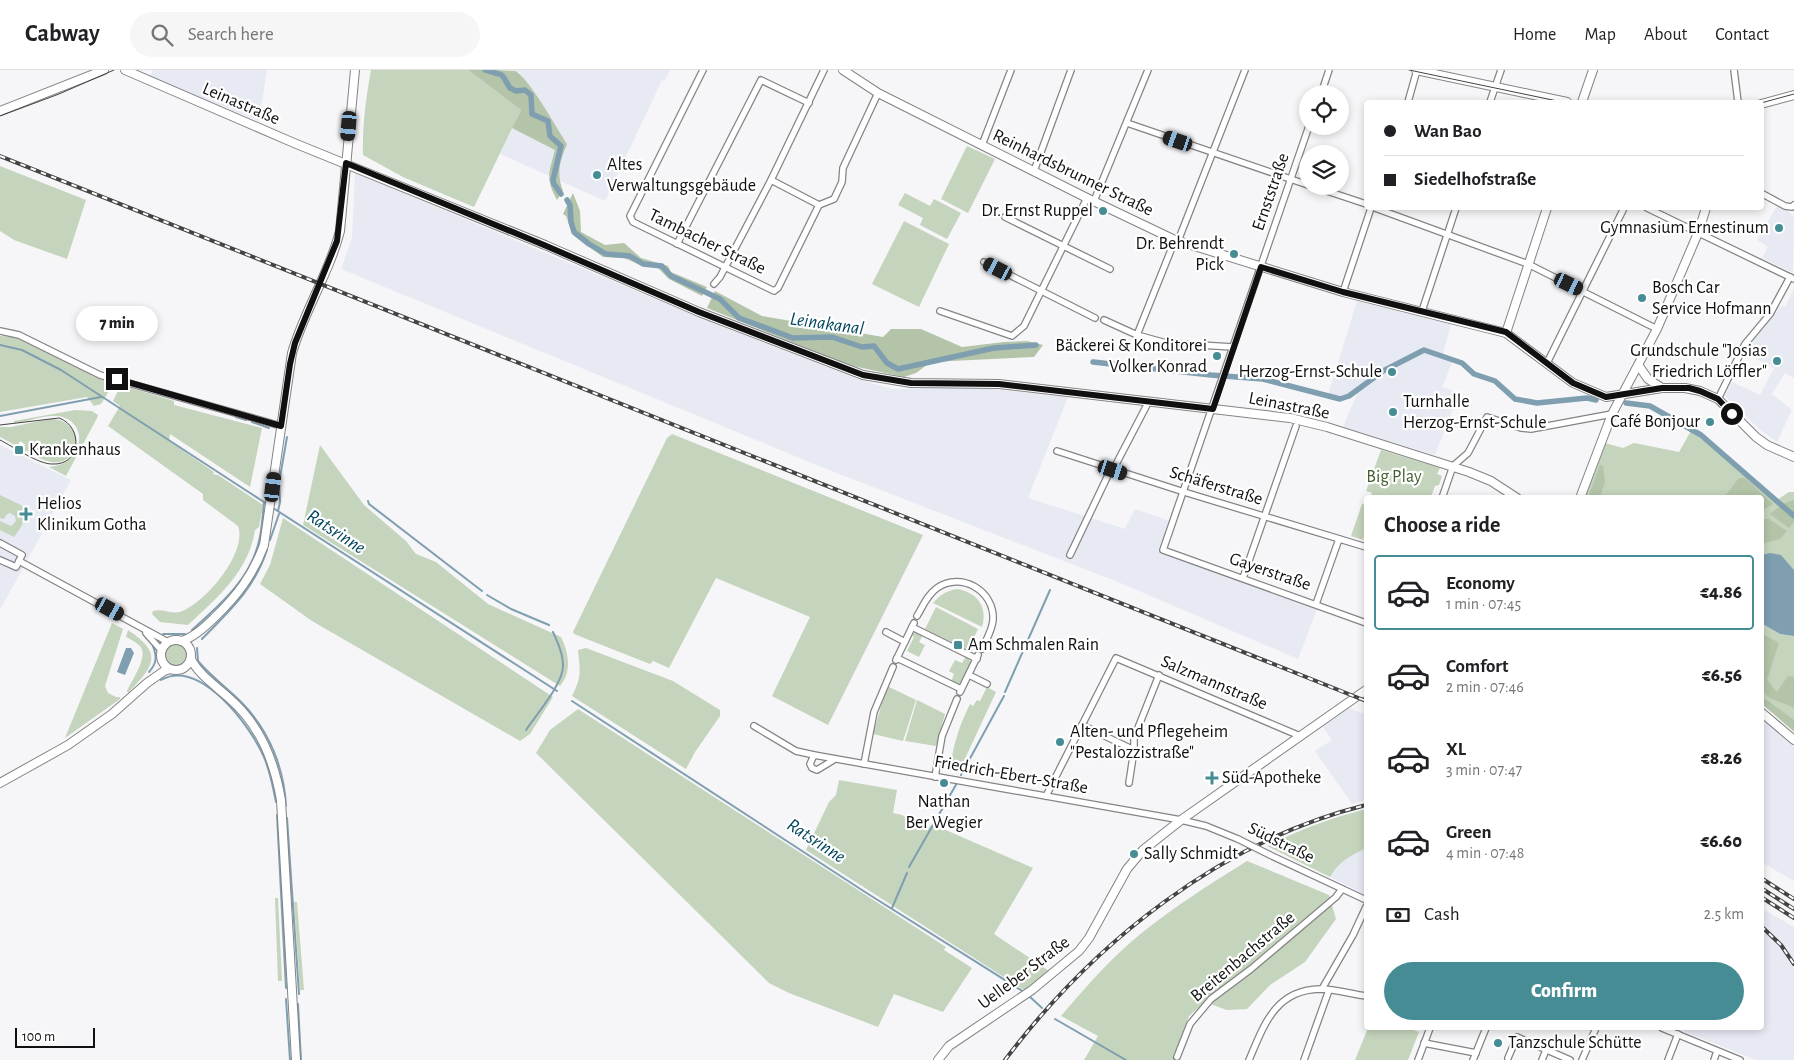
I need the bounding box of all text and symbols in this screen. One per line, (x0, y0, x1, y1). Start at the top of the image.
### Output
search box (130, 12, 480, 57)
icon: search (148, 21, 176, 49)
text: Cabway (25, 22, 100, 46)
text: Search here (188, 25, 274, 44)
text: Home (1513, 26, 1556, 44)
text: Map (1584, 26, 1616, 44)
text: About (1644, 26, 1687, 44)
text: Contact (1715, 26, 1769, 44)
street label: Leinastraße (200, 80, 282, 128)
map controls (1299, 85, 1349, 195)
button: locate (1299, 85, 1349, 135)
car (340, 110, 357, 142)
text: Wan Bao (1414, 122, 1482, 141)
street label: Reinhardsbrunner Straße (990, 126, 1156, 220)
car (1161, 129, 1194, 153)
button: layers (1299, 145, 1349, 195)
street label: Ernststraße (1249, 151, 1293, 233)
place label: Altes Verwaltungsgebäude (607, 156, 756, 195)
marker: Altes Verwaltungsgebäude (591, 169, 603, 181)
text: Siedelhofstraße (1414, 170, 1536, 189)
place label: Dr. Ernst Ruppel (981, 202, 1093, 220)
marker: Dr. Ernst Ruppel (1097, 205, 1109, 217)
street label: Tambacher Straße (646, 206, 768, 278)
place label: Gymnasium Ernestinum (1600, 219, 1769, 237)
marker: Gymnasium Ernestinum (1773, 222, 1785, 234)
place label: Dr. Behrendt Pick (1136, 235, 1225, 274)
marker: Dr. Behrendt Pick (1228, 248, 1240, 260)
car (981, 256, 1014, 282)
car (1552, 271, 1585, 297)
place label: Bosch Car Service Hofmann (1652, 279, 1771, 318)
marker: Bosch Car Service Hofmann (1636, 292, 1648, 304)
callout: 7 min (76, 306, 158, 342)
water label: Leinakanal (789, 309, 866, 339)
text: 7 min (99, 315, 135, 331)
place label: Bäckerei & Konditorei Volker Konrad (1055, 337, 1207, 376)
place label: Grundschule "Josias Friedrich Löffler" (1630, 342, 1767, 381)
marker: Bäckerei & Konditorei Volker Konrad (1211, 350, 1223, 362)
marker: Grundschule "Josias Friedrich Löffler" (1771, 355, 1783, 367)
place label: Herzog-Ernst-Schule (1239, 363, 1382, 381)
marker: Herzog-Ernst-Schule (1386, 366, 1398, 378)
route end (106, 368, 128, 390)
street label: Leinastraße (1247, 389, 1331, 423)
place label: Turnhalle Herzog-Ernst-Schule (1403, 393, 1546, 432)
route start (1721, 403, 1743, 425)
marker: Turnhalle Herzog-Ernst-Schule (1387, 406, 1399, 418)
place label: Café Bonjour (1610, 413, 1700, 431)
marker: Café Bonjour (1704, 416, 1716, 428)
place label: Krankenhaus (29, 441, 121, 459)
marker: Krankenhaus (13, 444, 25, 456)
car (1096, 458, 1129, 482)
street label: Schäferstraße (1167, 463, 1265, 509)
park label: Big Play (1366, 468, 1422, 486)
car (263, 471, 282, 503)
place label: Helios Klinikum Gotha (37, 495, 147, 534)
water label: Ratsrinne (303, 506, 369, 558)
marker: Helios Klinikum Gotha (19, 507, 33, 521)
text: Choose a ride (1384, 514, 1500, 536)
street label: Gayerstraße (1227, 550, 1313, 594)
icon: car (1386, 570, 1431, 615)
text: Economy (1446, 574, 1515, 593)
text: €4.86 (1700, 583, 1742, 602)
car (93, 595, 126, 623)
text: 1 min · 07:45 (1446, 596, 1521, 612)
place label: Am Schmalen Rain (968, 636, 1099, 654)
marker: Am Schmalen Rain (952, 639, 964, 651)
street label: Salzmannstraße (1158, 652, 1270, 714)
icon: car (1386, 653, 1431, 698)
text: Comfort (1446, 657, 1508, 676)
text: €6.56 (1702, 666, 1742, 685)
text: 2 min · 07:46 (1446, 679, 1524, 695)
place label: Alten- und Pflegeheim "Pestalozzistraße" (1070, 723, 1228, 762)
marker: Alten- und Pflegeheim "Pestalozzistraße" (1054, 736, 1066, 748)
icon: car (1386, 736, 1431, 781)
text: XL (1446, 740, 1466, 759)
text: €8.26 (1701, 749, 1742, 768)
street label: Friedrich-Ebert-Straße (933, 753, 1089, 797)
text: 3 min · 07:47 (1446, 762, 1522, 778)
place label: Süd-Apotheke (1222, 769, 1321, 787)
marker: Süd-Apotheke (1206, 772, 1218, 784)
marker: Nathan Ber Wegier (938, 777, 950, 789)
place label: Nathan Ber Wegier (905, 793, 983, 832)
water label: Ratsrinne (783, 815, 849, 867)
street label: Südstraße (1245, 819, 1317, 867)
icon: car (1386, 819, 1431, 864)
text: Green (1446, 823, 1492, 842)
text: €6.60 (1701, 832, 1742, 851)
place label: Sally Schmidt (1144, 845, 1238, 863)
text: 4 min · 07:48 (1446, 845, 1524, 861)
marker: Sally Schmidt (1128, 848, 1140, 860)
icon: cash (1384, 901, 1412, 929)
text: Cash (1424, 905, 1460, 924)
text: 2.5 km (1704, 906, 1744, 922)
street label: Breitenbachstraße (1188, 908, 1298, 1006)
street label: Uelleber Straße (975, 933, 1073, 1013)
button: Confirm (1384, 962, 1744, 1020)
scale bar (15, 1025, 95, 1048)
text: 100 m (22, 1030, 55, 1044)
place label: Tanzschule Schütte (1508, 1034, 1641, 1052)
marker: Tanzschule Schütte (1492, 1037, 1504, 1049)

